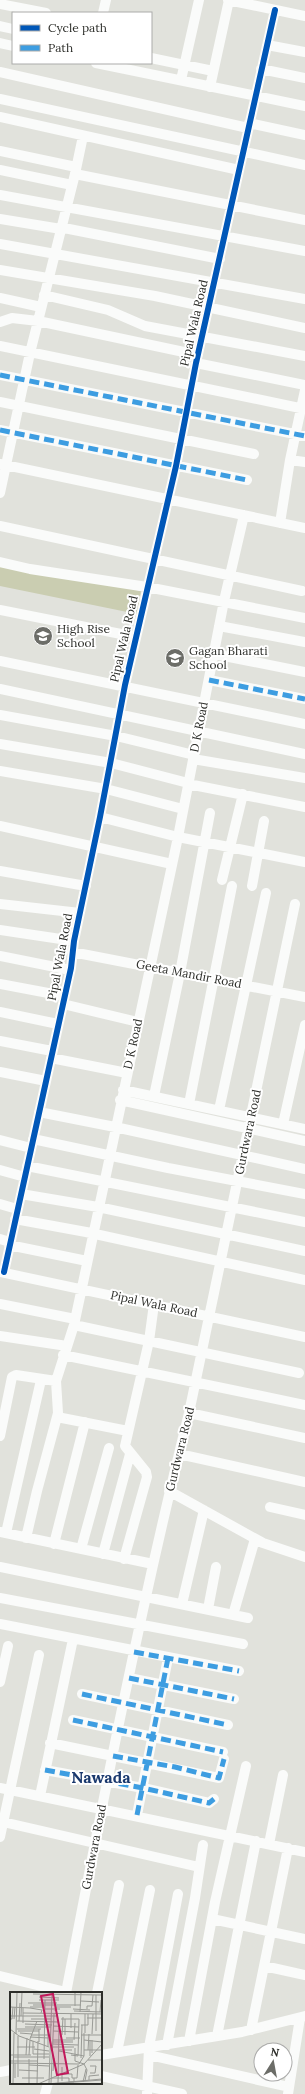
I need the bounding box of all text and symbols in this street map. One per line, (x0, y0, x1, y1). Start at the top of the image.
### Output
legend (12, 12, 152, 64)
text: Cycle path (48, 20, 107, 35)
text: Path (48, 40, 73, 55)
street label: Pipal Wala Road (176, 278, 211, 368)
street label: Pipal Wala Road (106, 594, 141, 684)
place label: High Rise School (57, 621, 110, 650)
school or university icon: High Rise School (32, 625, 54, 647)
place label: Gagan Bharati School (189, 643, 268, 672)
school or university icon: Gagan Bharati School (164, 647, 186, 669)
street label: D K Road (186, 700, 211, 754)
street label: Pipal Wala Road (44, 912, 75, 1002)
street label: Geeta Mandir Road (135, 956, 243, 991)
street label: D K Road (120, 1017, 145, 1071)
street label: Gurdwara Road (231, 1088, 264, 1176)
street label: Pipal Wala Road (109, 1287, 199, 1320)
street label: Gurdwara Road (162, 1405, 197, 1493)
district label: Nawada (71, 1767, 131, 1787)
street label: Gurdwara Road (78, 1803, 109, 1891)
inset map (10, 1992, 102, 2084)
north arrow (253, 2042, 293, 2082)
text: N (269, 2044, 281, 2060)

